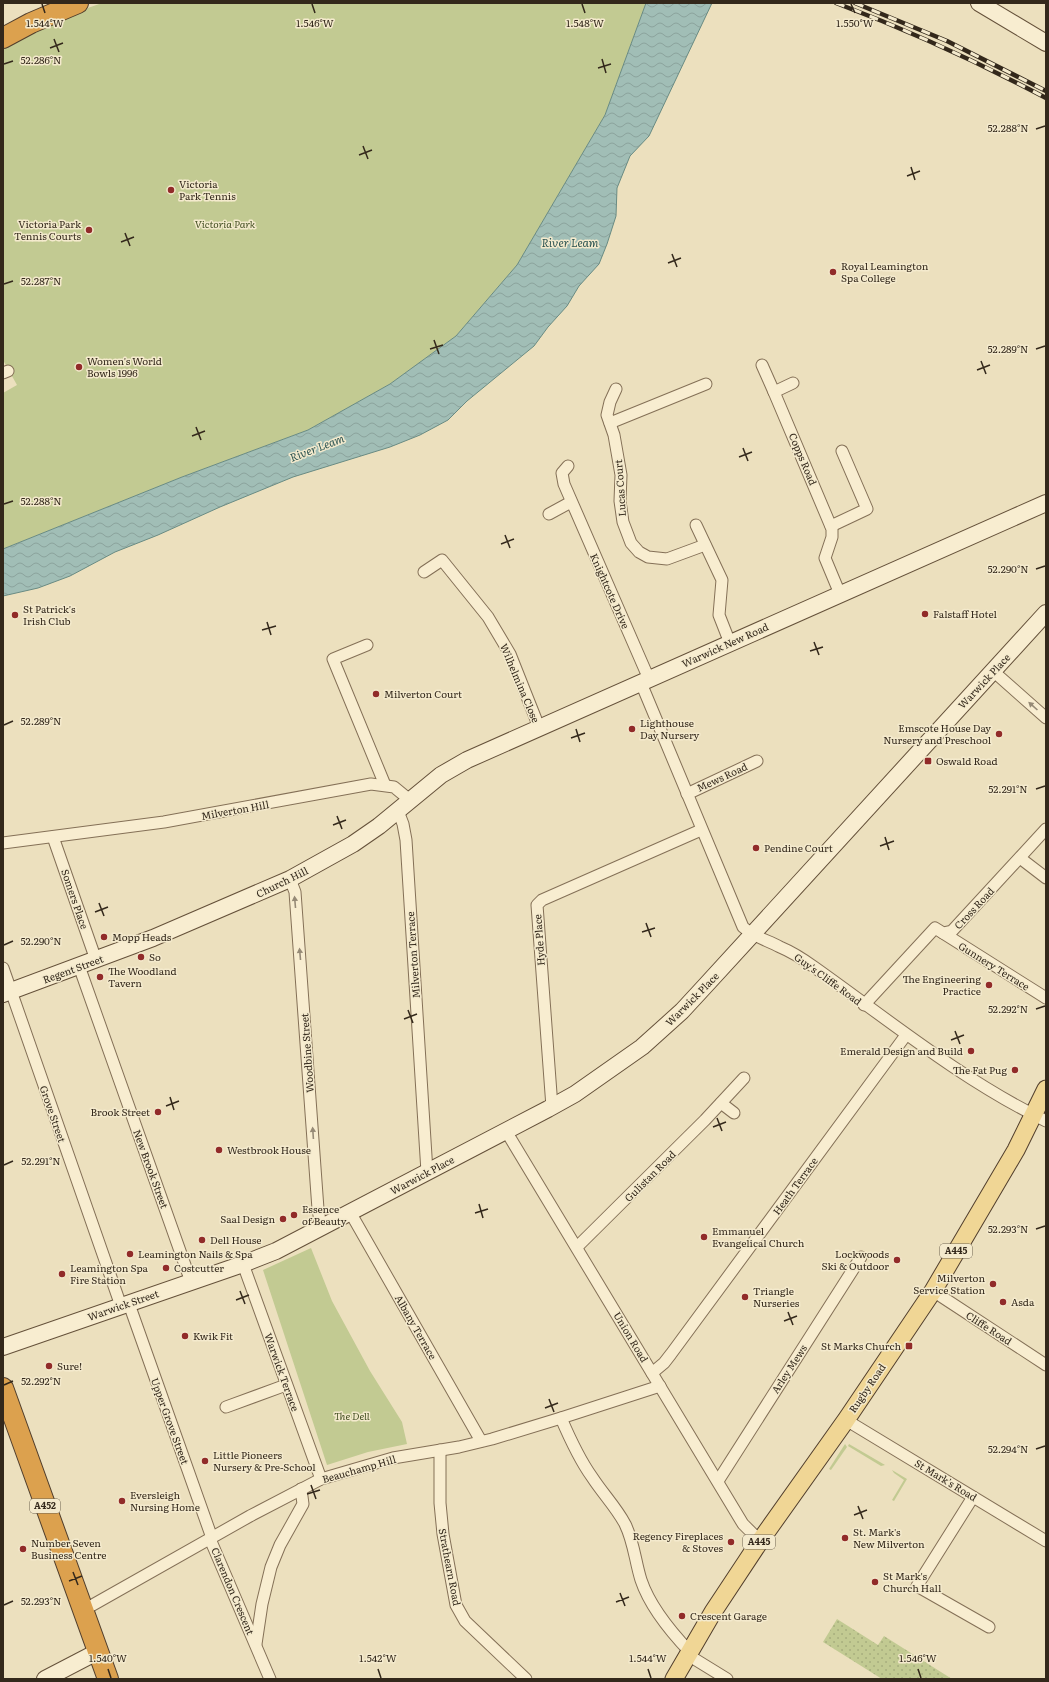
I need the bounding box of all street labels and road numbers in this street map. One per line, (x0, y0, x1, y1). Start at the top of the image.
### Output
street label: Copps Road (786, 430, 821, 487)
street label: Lucas Court (610, 459, 629, 517)
street label: Knightcote Drive (587, 551, 634, 631)
street label: Warwick New Road (679, 619, 771, 670)
street label: Wilhelmina Close (497, 641, 544, 725)
street label: Warwick Place (954, 650, 1013, 712)
street label: Mews Road (694, 758, 750, 795)
street label: Milverton Hill (200, 796, 271, 823)
street label: Church Hill (253, 862, 311, 901)
street label: Somers Place (58, 867, 93, 931)
street label: Cross Road (950, 883, 997, 932)
street label: Milverton Terrace (402, 911, 423, 999)
street label: Hyde Place (529, 914, 548, 966)
street label: Gunnery Terrace (956, 938, 1033, 993)
street label: Guy's Cliffe Road (792, 949, 865, 1008)
street label: Regent Street (40, 951, 105, 986)
street label: Warwick Place (661, 968, 722, 1029)
street label: Woodbine Street (296, 1013, 317, 1093)
street label: Grove Street (37, 1083, 70, 1144)
street label: New Brook Street (130, 1127, 173, 1210)
street label: Gulistan Road (621, 1147, 679, 1205)
street label: Warwick Place (387, 1151, 456, 1198)
street label: Heath Terrace (769, 1154, 821, 1218)
road number: A445 (940, 1244, 972, 1258)
street label: Warwick Street (85, 1285, 160, 1324)
street label: Albany Terrace (392, 1292, 441, 1362)
street label: Cliffe Road (963, 1307, 1015, 1348)
street label: Union Road (610, 1309, 652, 1365)
street label: Warwick Terrace (261, 1331, 304, 1413)
street label: Arley Mews (767, 1341, 810, 1396)
street label: Rugby Road (845, 1360, 889, 1415)
street label: Upper Grove Street (148, 1375, 193, 1466)
street label: Beauchamp Hill (320, 1451, 398, 1486)
street label: St Mark's Road (912, 1455, 980, 1504)
road number: A452 (30, 1499, 60, 1513)
street label: Strathearn Road (436, 1527, 465, 1607)
road number: A445 (743, 1535, 775, 1549)
street label: Clarendon Crescent (208, 1545, 259, 1637)

